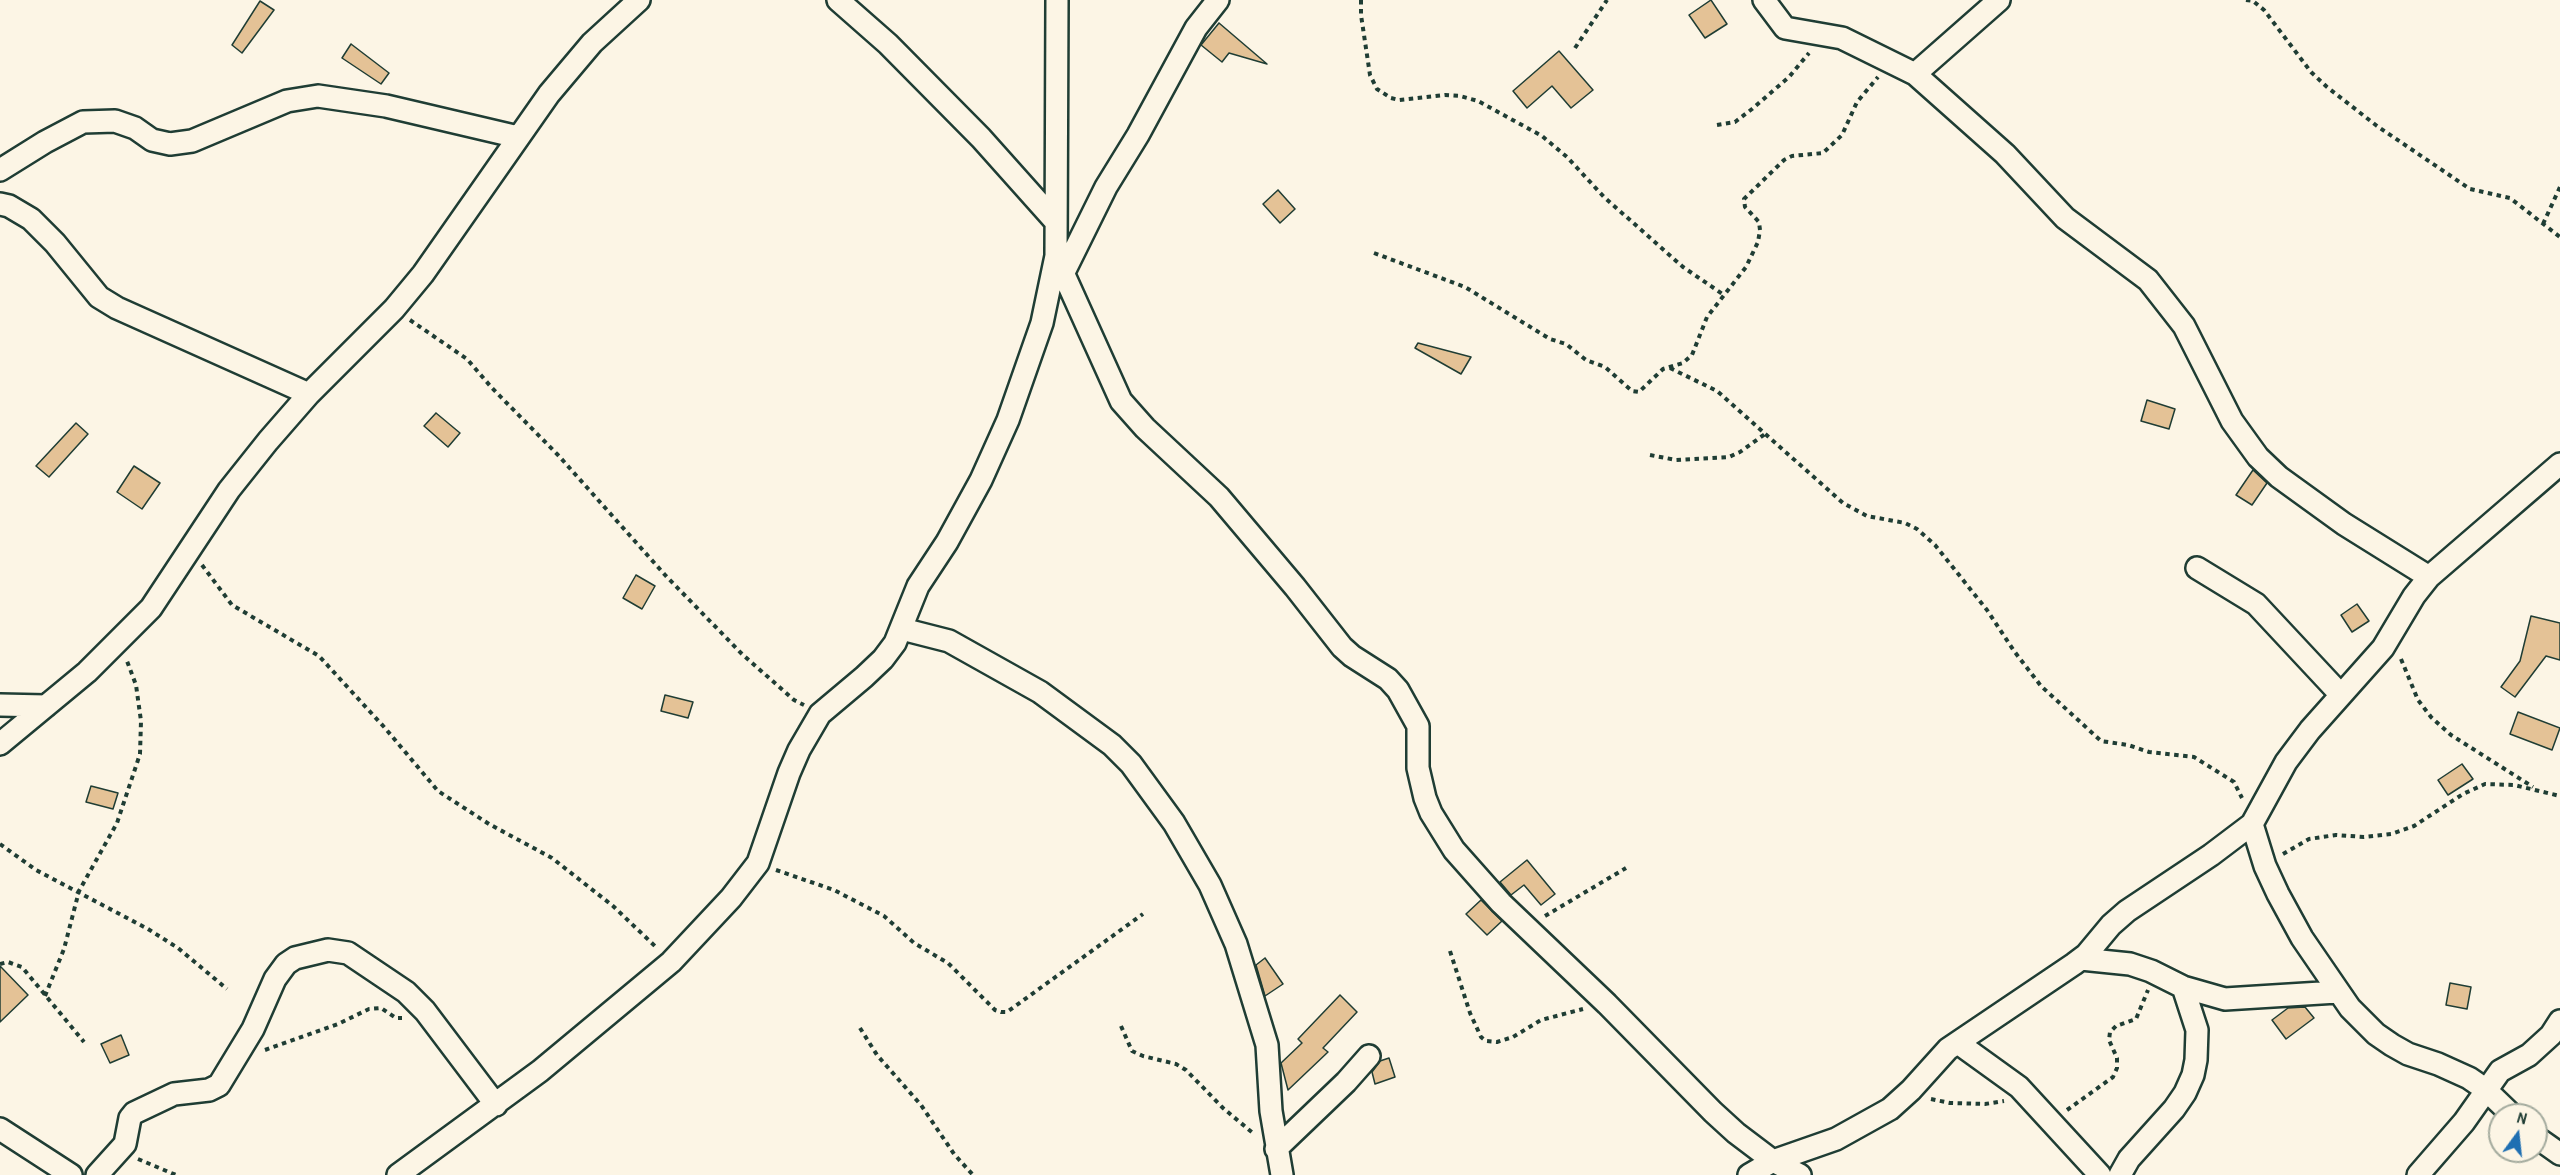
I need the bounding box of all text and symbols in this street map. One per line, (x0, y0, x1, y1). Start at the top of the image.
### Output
north arrow (2488, 1103, 2548, 1163)
text: N (2515, 1106, 2529, 1129)

